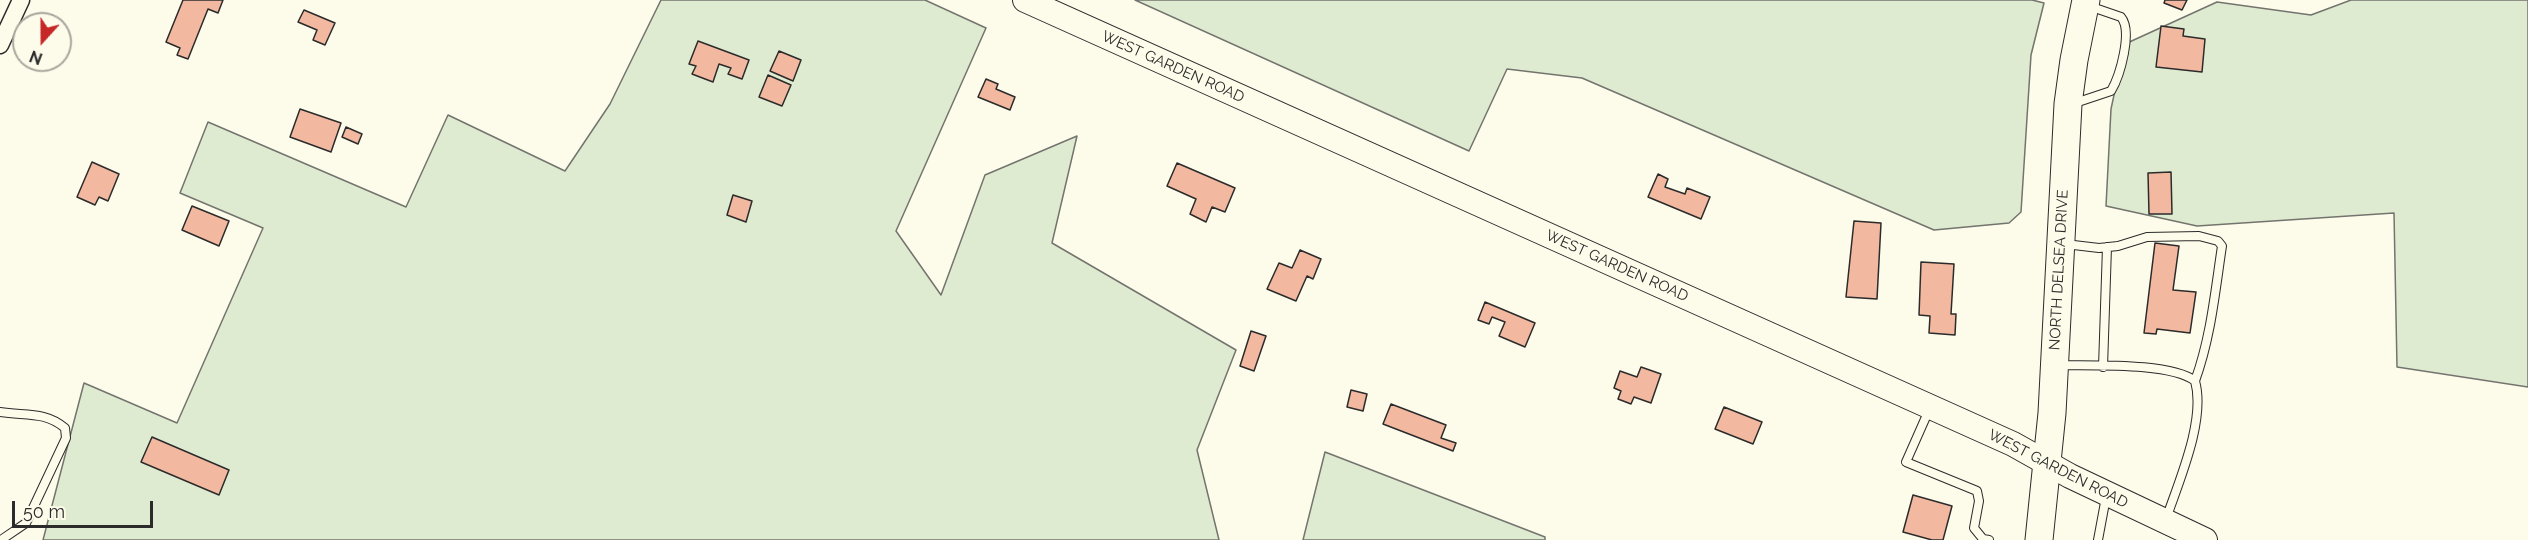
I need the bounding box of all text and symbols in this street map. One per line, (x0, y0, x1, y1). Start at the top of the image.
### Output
north arrow (12, 12, 72, 72)
street label: WEST GARDEN ROAD (1099, 27, 1247, 107)
text: N (27, 46, 45, 68)
street label: NORTH DELSEA DRIVE (2046, 189, 2072, 351)
street label: WEST GARDEN ROAD (1543, 226, 1691, 306)
street label: WEST GARDEN ROAD (1985, 426, 2131, 512)
scale bar (15, 489, 156, 527)
text: 50 m (23, 501, 65, 522)

